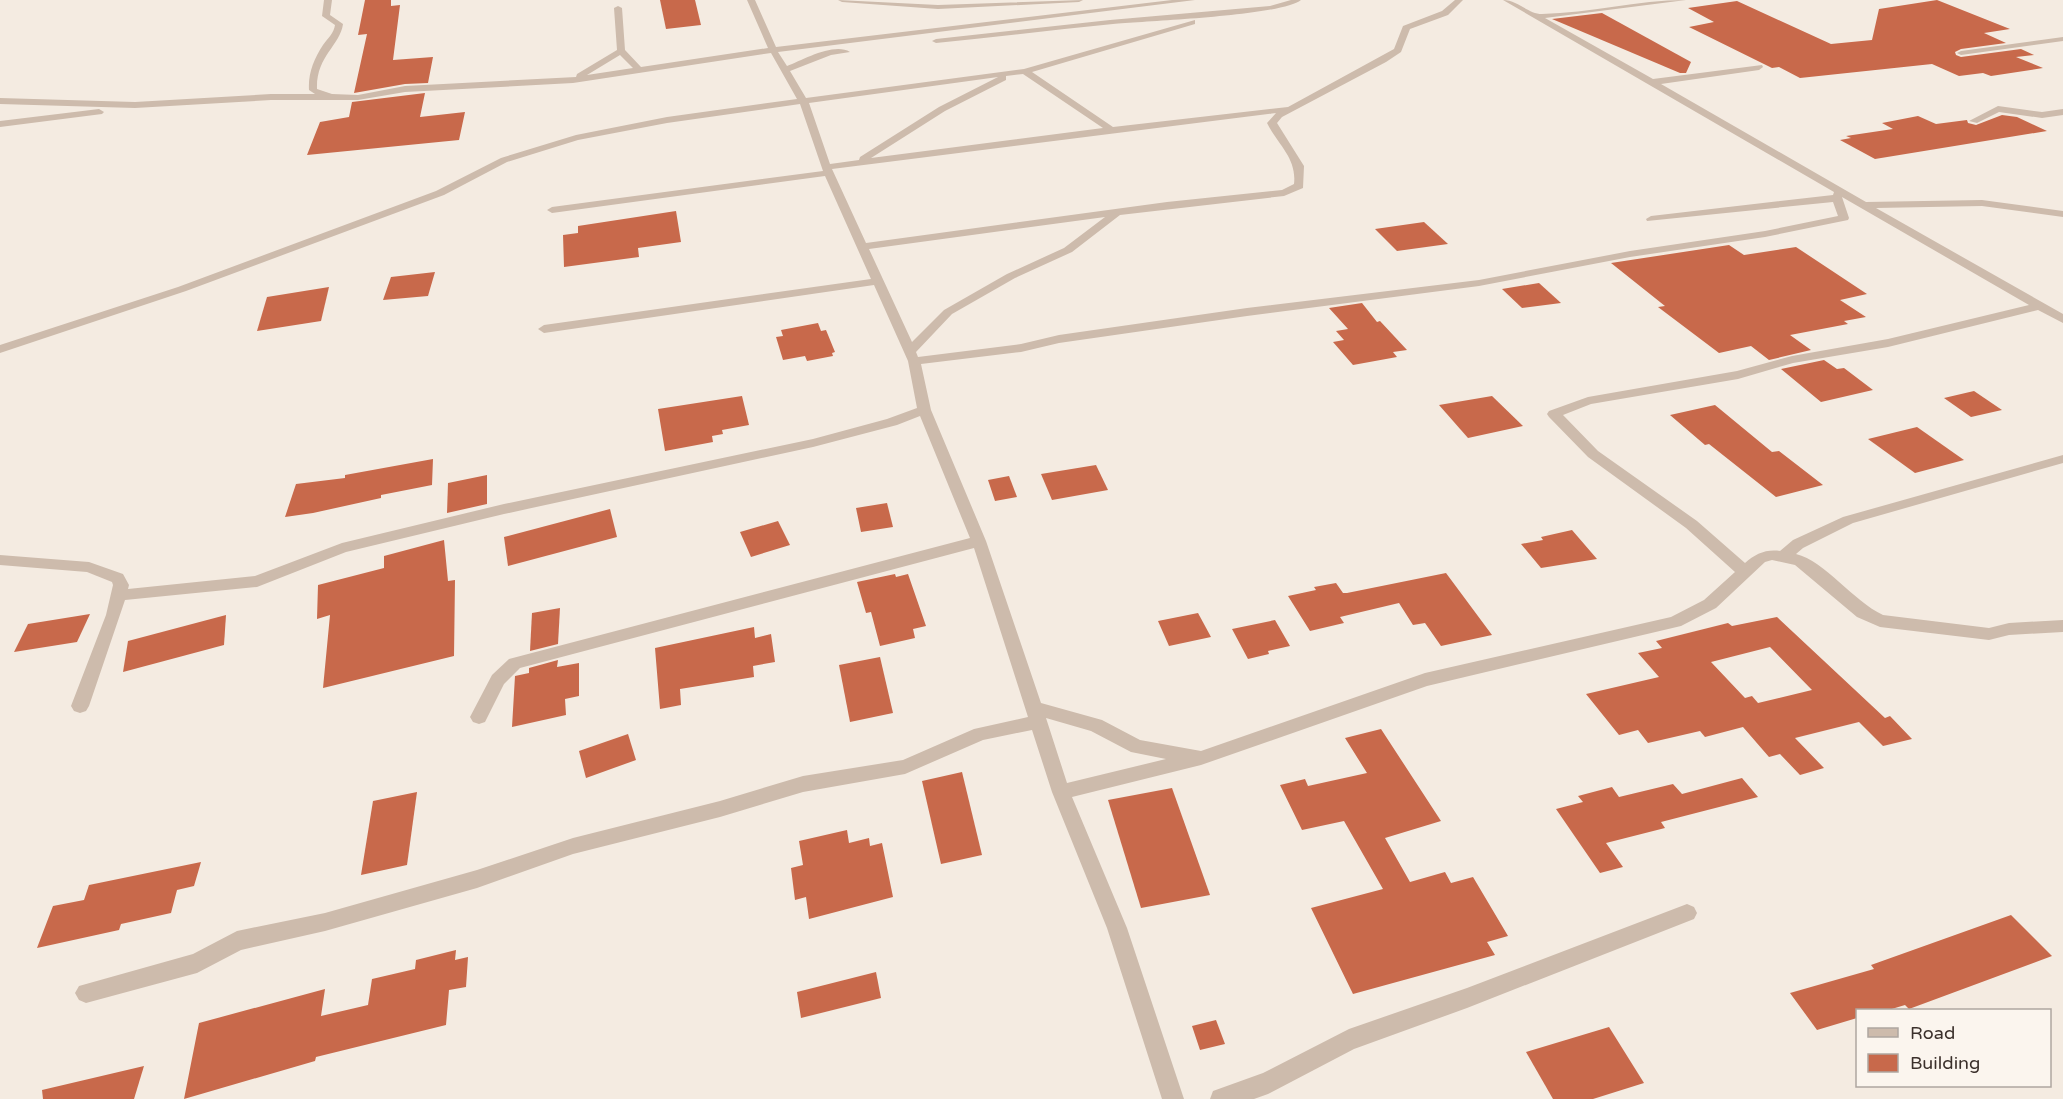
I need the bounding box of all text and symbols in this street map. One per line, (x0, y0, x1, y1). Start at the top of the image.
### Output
legend (1856, 1009, 2051, 1087)
text: Road (1910, 1022, 1955, 1044)
text: Building (1910, 1052, 1980, 1074)

